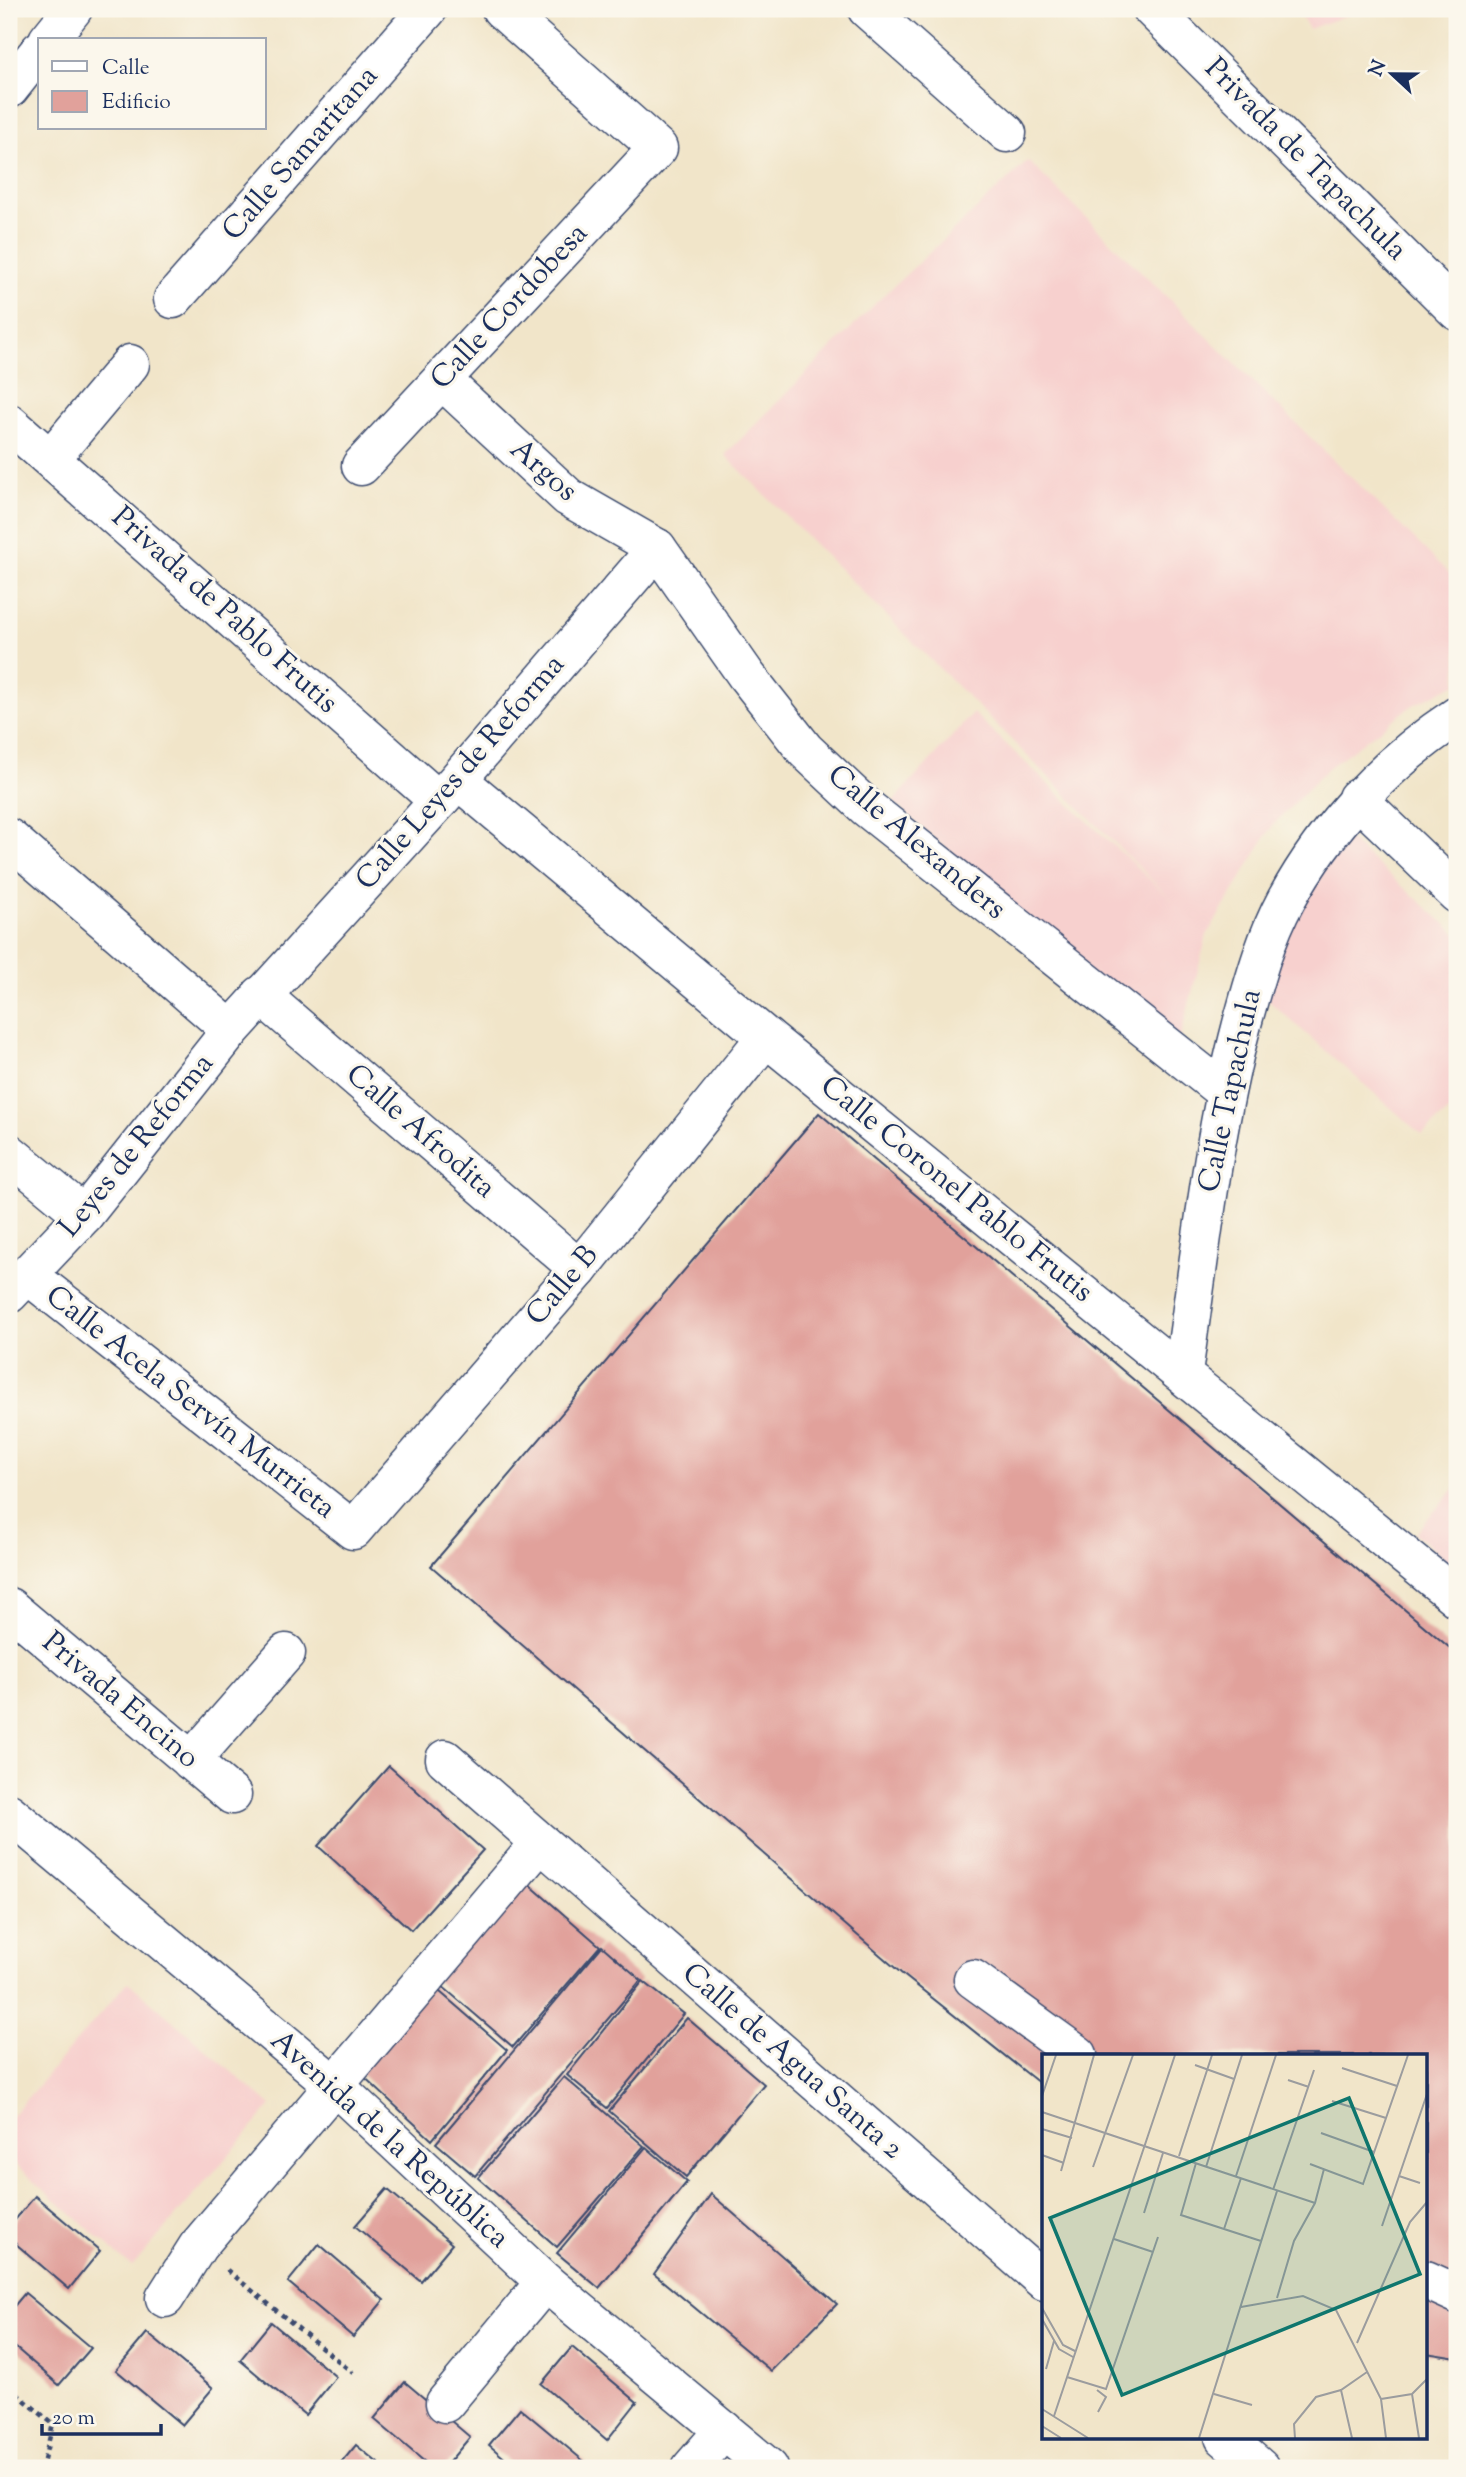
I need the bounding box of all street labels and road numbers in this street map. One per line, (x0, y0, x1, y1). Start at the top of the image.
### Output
street label: Privada de Tapachula (1194, 49, 1416, 271)
street label: Calle Samaritana (213, 57, 389, 251)
street label: Calle Cordobesa (421, 214, 599, 400)
street label: Argos (500, 429, 586, 513)
street label: Privada de Pablo Frutis (101, 497, 347, 725)
street label: Calle Leyes de Reforma (346, 645, 576, 900)
street label: Calle Alexanders (817, 755, 1015, 931)
street label: Calle Tapachula (1188, 985, 1274, 1197)
street label: Leyes de Reforma (49, 1045, 225, 1247)
street label: Calle Afrodita (336, 1055, 504, 1209)
street label: Calle Coronel Pablo Frutis (810, 1066, 1102, 1314)
street label: Calle B (517, 1236, 610, 1336)
street label: Calle Acela Servín Murrieta (36, 1276, 344, 1530)
street label: Privada Encino (32, 1622, 208, 1780)
street label: Calle de Agua Santa 2 (672, 1954, 912, 2170)
street label: Avenida de la República (260, 2021, 518, 2259)

